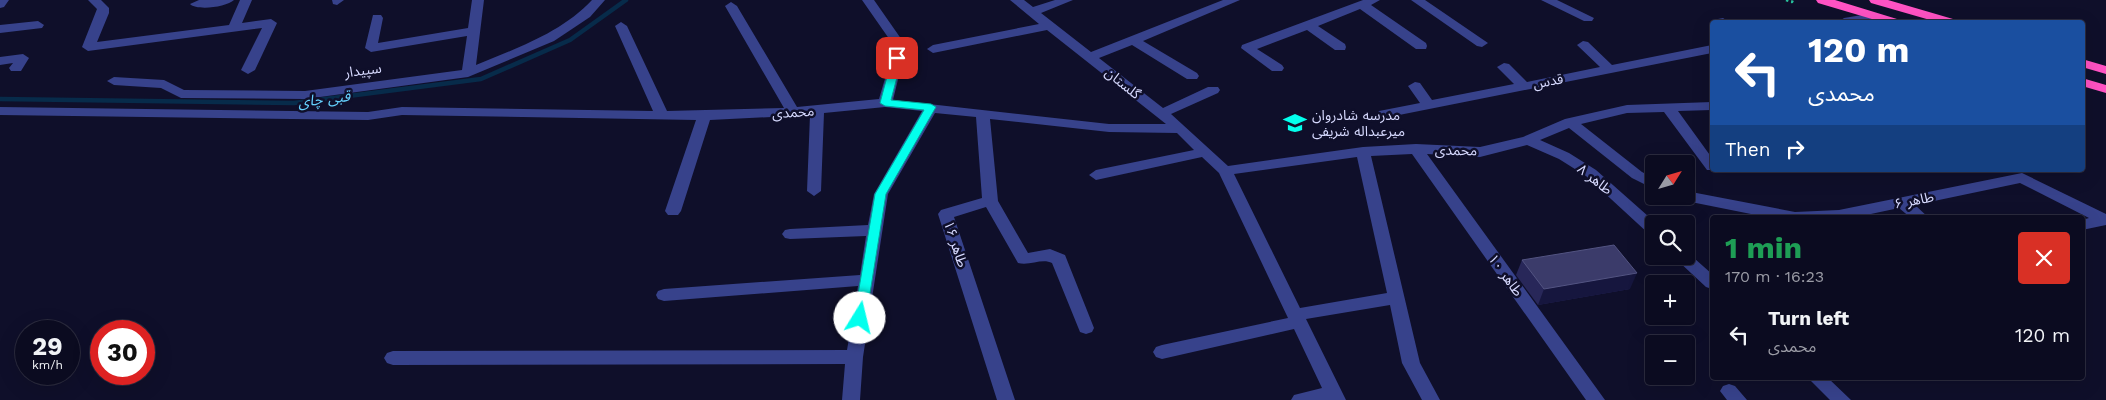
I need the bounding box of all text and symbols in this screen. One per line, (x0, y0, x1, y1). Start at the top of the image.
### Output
text: 120 m (1808, 29, 1909, 71)
pin (876, 37, 918, 79)
icon: left (1725, 40, 1790, 105)
icon: arrive (883, 44, 911, 72)
street label: سپیدار (342, 59, 383, 83)
street label: گلستان (1101, 64, 1144, 103)
street label: قدس (1531, 70, 1565, 93)
text: محمدی (1808, 81, 1875, 106)
water label: قبی چای (297, 87, 353, 112)
street label: محمدی (771, 103, 815, 122)
place label: مدرسه شادروان میرعبداله شریفی (1312, 107, 1405, 140)
school or university icon: مدرسه شادروان میرعبداله شریفی (1282, 110, 1308, 136)
icon: right (1781, 135, 1809, 163)
text: Then (1725, 138, 1771, 161)
street label: محمدی (1435, 142, 1477, 159)
north arrow (1645, 155, 1695, 205)
map controls (1645, 155, 1695, 385)
street label: طاهر ۸ (1574, 160, 1616, 198)
street label: طاهر ۶ (1893, 188, 1935, 213)
button: search (1645, 215, 1695, 265)
street label: طاهر ۱۶ (940, 219, 971, 270)
text: 1 min (1725, 230, 1802, 265)
button: close (2018, 232, 2070, 284)
street label: طاهر ۱۰ (1485, 251, 1527, 300)
text: 170 m · 16:23 (1725, 267, 1824, 286)
button: + (1645, 275, 1695, 325)
position arrow (833, 291, 885, 343)
text: Turn left (1768, 307, 1849, 330)
speed limit sign: 30 (90, 320, 155, 385)
icon: left (1725, 321, 1753, 349)
text: 120 m (2015, 324, 2070, 347)
text: 29 (32, 332, 63, 361)
button: − (1645, 335, 1695, 385)
text: محمدی (1768, 337, 1817, 356)
text: km/h (32, 358, 63, 372)

